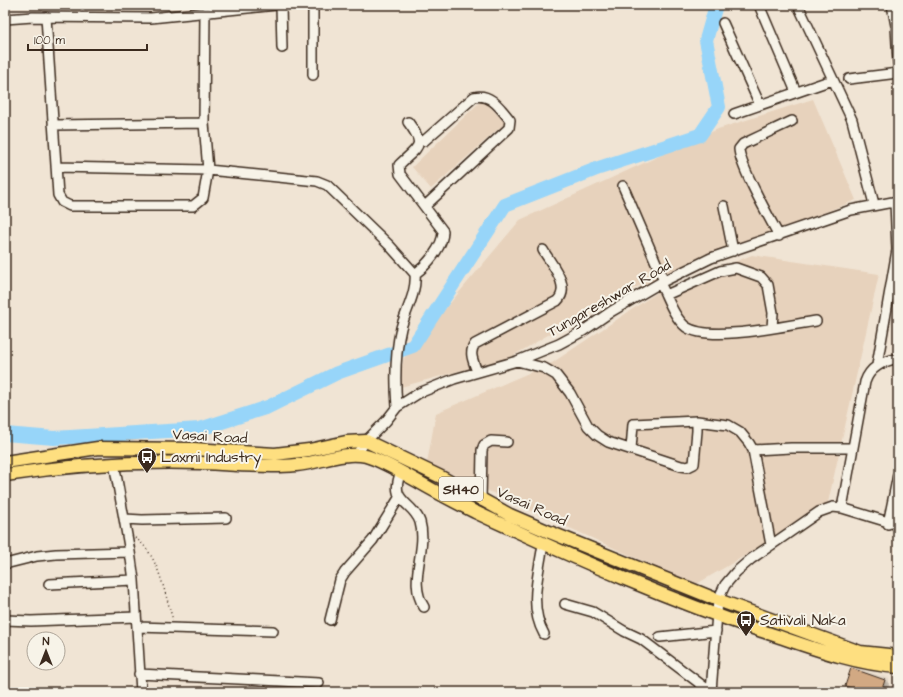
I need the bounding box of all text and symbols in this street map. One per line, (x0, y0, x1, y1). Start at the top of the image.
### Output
scale bar (28, 26, 147, 52)
text: 100 m (34, 32, 65, 49)
street label: Tungareshwar Road (544, 254, 676, 343)
street label: Vasai Road (172, 424, 248, 449)
bus stop icon: Laxmi Industry (136, 446, 158, 474)
place label: Laxmi Industry (161, 447, 261, 469)
road number: SH40 (439, 477, 483, 501)
street label: Vasai Road (493, 482, 571, 531)
bus stop icon: Sativali Naka (735, 609, 757, 637)
place label: Sativali Naka (760, 610, 846, 631)
north arrow (26, 631, 66, 671)
text: N (43, 634, 50, 649)

